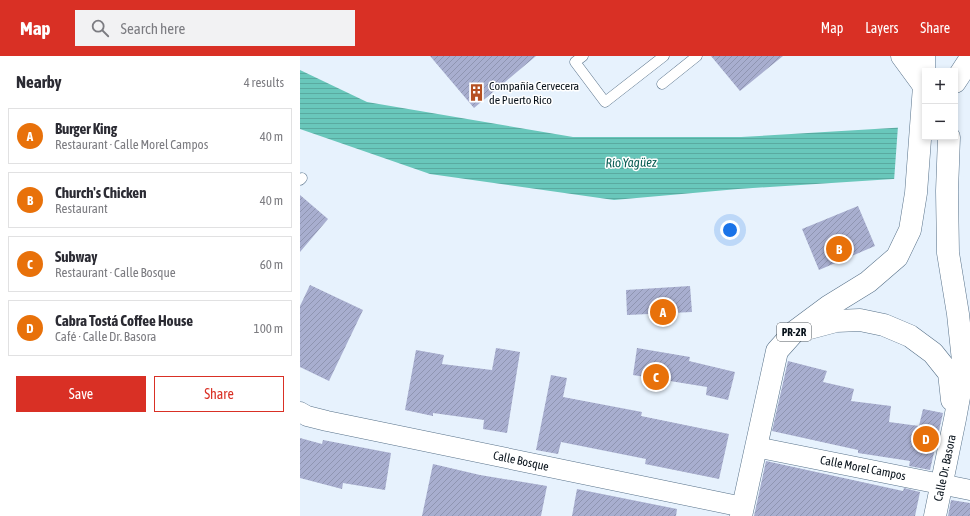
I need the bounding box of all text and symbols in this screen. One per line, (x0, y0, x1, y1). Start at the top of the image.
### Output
search box (75, 10, 355, 46)
text: Map (20, 17, 51, 39)
icon: search (89, 17, 111, 39)
text: Search here (121, 20, 185, 37)
text: Map (821, 20, 843, 36)
text: Layers (865, 20, 898, 36)
text: Share (920, 20, 950, 36)
map controls (922, 68, 958, 140)
button: + (922, 68, 958, 104)
text: Nearby (16, 72, 62, 92)
text: 4 results (244, 75, 284, 90)
place label: Compañía Cervecera de Puerto Rico (489, 79, 579, 107)
building icon: Compañía Cervecera de Puerto Rico (466, 83, 486, 103)
button: − (922, 104, 958, 140)
text: Burger King (55, 120, 117, 137)
text: A (27, 129, 33, 144)
text: 40 m (260, 129, 283, 144)
text: Restaurant · Calle Morel Campos (55, 137, 208, 152)
water label: Río Yagüez (605, 155, 657, 170)
text: Church's Chicken (55, 184, 146, 201)
text: B (27, 193, 33, 208)
text: 40 m (260, 193, 283, 208)
text: Restaurant (55, 201, 108, 216)
your location (720, 220, 740, 240)
pin: B (826, 234, 852, 264)
text: Subway (55, 248, 97, 265)
text: C (27, 257, 33, 272)
text: 60 m (260, 257, 283, 272)
text: Restaurant · Calle Bosque (55, 265, 176, 280)
pin: A (650, 297, 676, 327)
text: Cabra Tostá Coffee House (55, 312, 193, 329)
text: D (26, 321, 34, 336)
text: 100 m (254, 321, 283, 336)
road number: PR-2R (777, 323, 811, 341)
text: Café · Calle Dr. Basora (55, 329, 156, 344)
pin: C (643, 362, 669, 392)
button: Save (16, 376, 146, 412)
button: Share (154, 376, 284, 412)
pin: D (913, 424, 939, 454)
street label: Calle Dr. Basora (931, 433, 959, 503)
street label: Calle Bosque (492, 448, 550, 474)
street label: Calle Morel Campos (819, 453, 907, 483)

